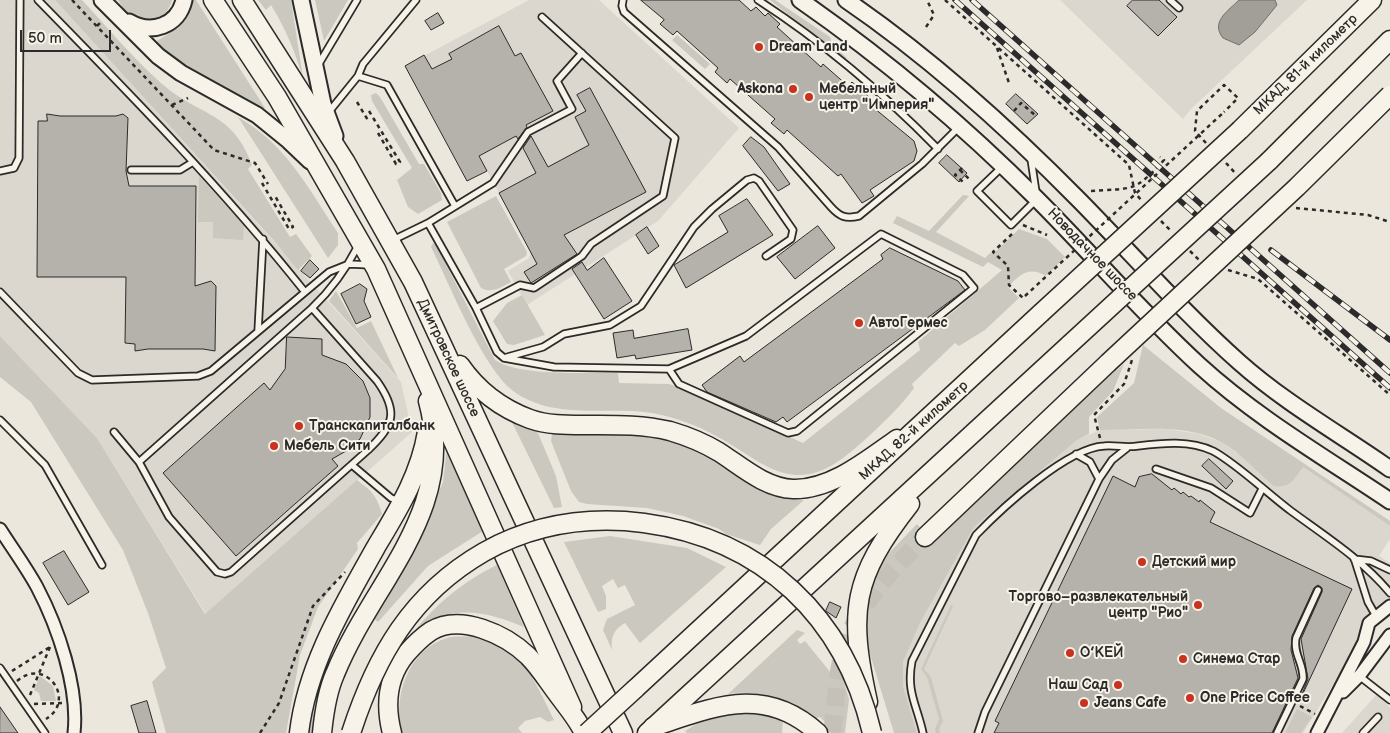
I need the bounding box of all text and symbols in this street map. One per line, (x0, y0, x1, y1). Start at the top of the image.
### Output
street label: МКАД, 81-й километр (1251, 11, 1361, 119)
scale bar (22, 20, 114, 52)
text: 50 m (28, 29, 62, 48)
place label: Dream Land (769, 39, 848, 55)
marker: Dream Land (753, 41, 765, 53)
place label: Askona (737, 81, 783, 97)
place label: Мебельный центр "Империя" (819, 81, 934, 114)
marker: Askona (787, 83, 799, 95)
marker: Мебельный центр "Империя" (803, 91, 815, 103)
street label: Новодачное шоссе (1043, 205, 1141, 305)
street label: Дмитровское шоссе (413, 296, 483, 420)
place label: АвтоГермес (869, 315, 948, 331)
marker: АвтоГермес (853, 317, 865, 329)
street label: МКАД, 82-й километр (856, 378, 972, 484)
place label: Транскапиталбанк (309, 418, 435, 434)
marker: Транскапиталбанк (293, 420, 305, 432)
place label: Мебель Сити (284, 438, 370, 454)
marker: Мебель Сити (268, 440, 280, 452)
place label: Детский мир (1152, 554, 1236, 570)
marker: Детский мир (1136, 556, 1148, 568)
place label: Торгово–развлекательный центр "Рио" (1008, 589, 1188, 622)
marker: Торгово–развлекательный центр "Рио" (1192, 599, 1204, 611)
place label: О’КЕЙ (1080, 645, 1124, 661)
marker: О’КЕЙ (1064, 647, 1076, 659)
place label: Синема Стар (1193, 651, 1280, 667)
marker: Синема Стар (1177, 653, 1189, 665)
place label: Наш Сад (1048, 677, 1108, 693)
marker: Наш Сад (1112, 679, 1124, 691)
place label: One Price Coffee (1200, 690, 1310, 706)
marker: One Price Coffee (1184, 692, 1196, 704)
place label: Jeans Cafe (1094, 695, 1166, 711)
marker: Jeans Cafe (1078, 697, 1090, 709)

